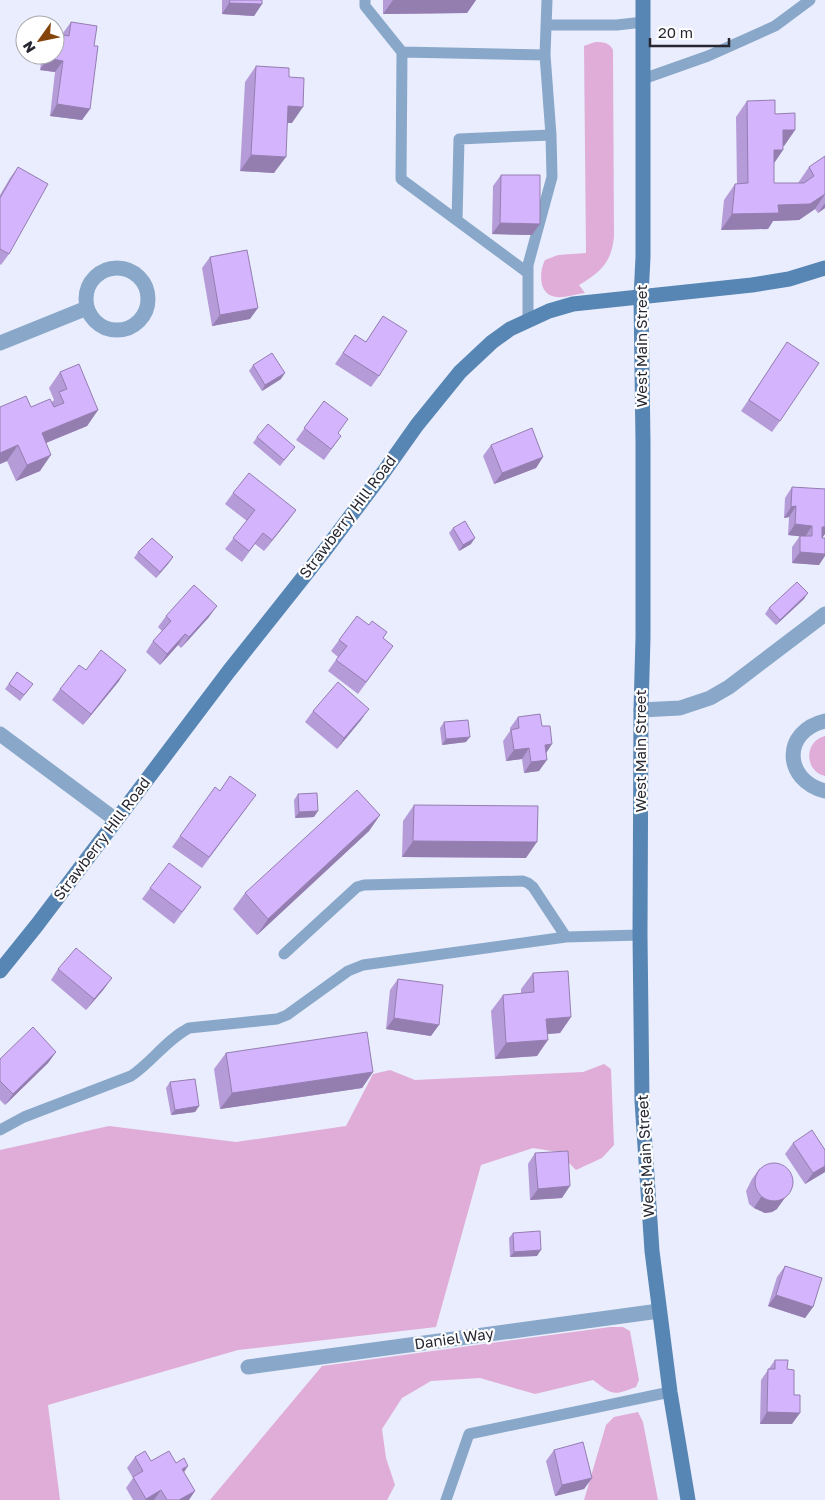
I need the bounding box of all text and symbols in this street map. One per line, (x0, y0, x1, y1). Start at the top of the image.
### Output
north arrow (15, 15, 65, 65)
scale bar (650, 15, 729, 47)
text: 20 m (658, 23, 693, 41)
text: N (19, 38, 39, 56)
street label: West Main Street (632, 285, 650, 407)
street label: Strawberry Hill Road (295, 451, 399, 581)
street label: West Main Street (631, 690, 649, 812)
street label: Strawberry Hill Road (49, 773, 153, 903)
street label: West Main Street (633, 1094, 657, 1218)
street label: Daniel Way (413, 1323, 495, 1352)

